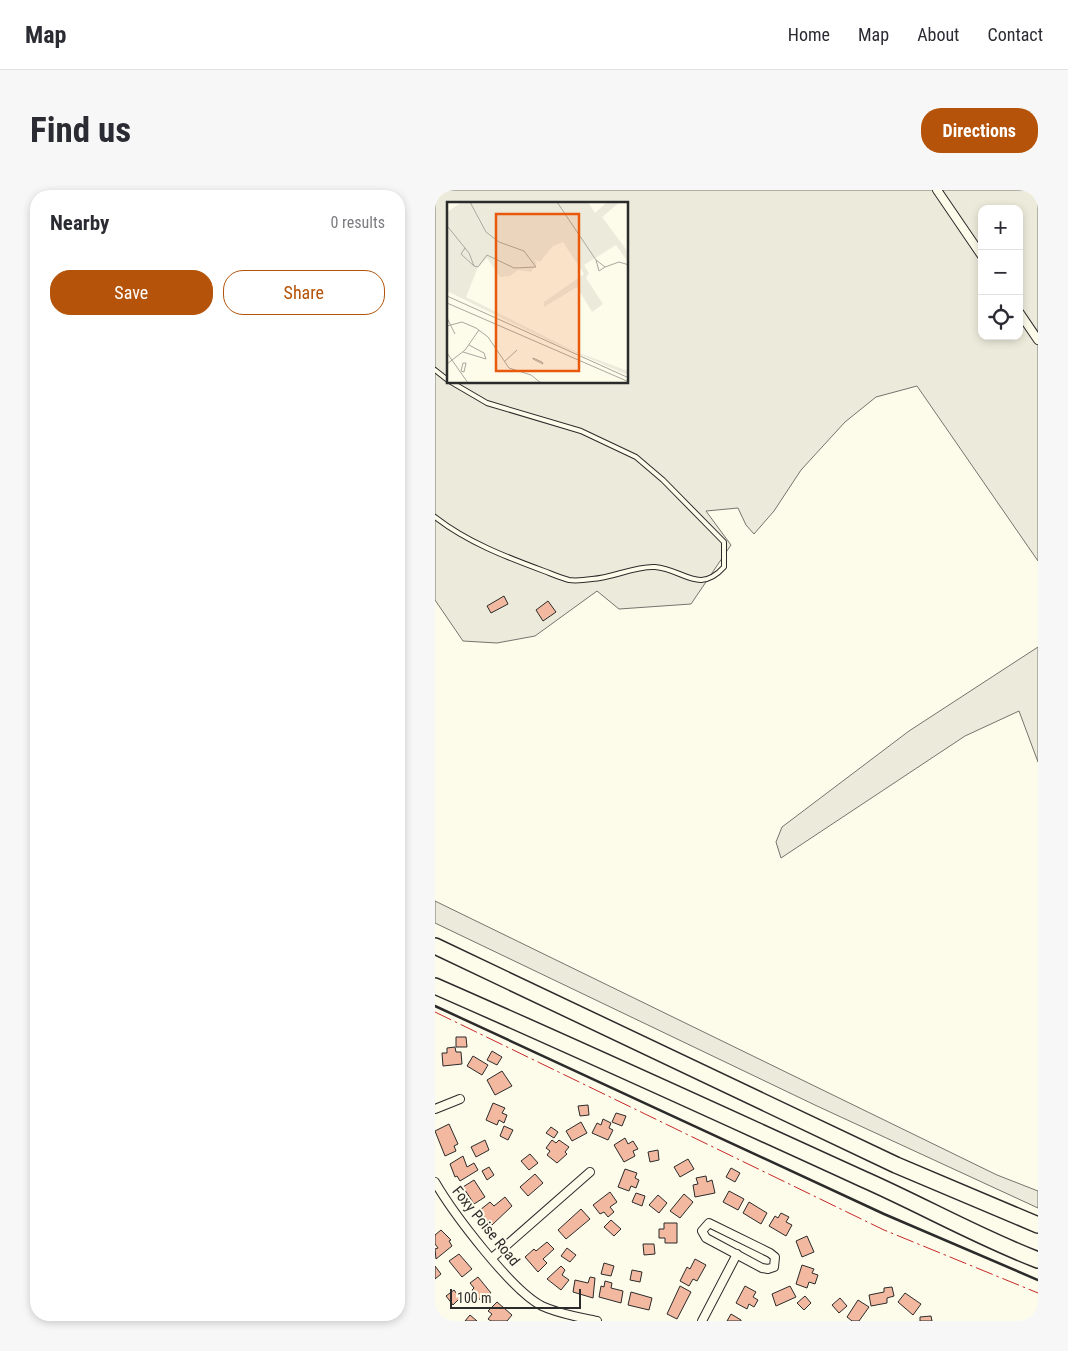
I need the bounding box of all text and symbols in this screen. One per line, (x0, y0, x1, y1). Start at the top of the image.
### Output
text: Map (25, 21, 66, 49)
text: Home (788, 24, 830, 45)
text: Map (858, 24, 889, 45)
text: About (917, 24, 959, 45)
text: Contact (987, 24, 1043, 45)
button: Directions (921, 108, 1038, 153)
text: Find us (30, 110, 131, 151)
inset map (447, 202, 629, 384)
map controls (978, 205, 1023, 340)
button: + (978, 205, 1023, 250)
text: Nearby (50, 211, 109, 235)
text: 0 results (330, 213, 385, 232)
button: − (978, 250, 1023, 295)
button: Save (50, 270, 213, 315)
button: Share (223, 270, 385, 315)
button: locate (978, 295, 1023, 340)
street label: Foxy Poise Road (448, 1183, 524, 1269)
scale bar (450, 1286, 581, 1309)
text: 100 m (457, 1290, 492, 1306)

